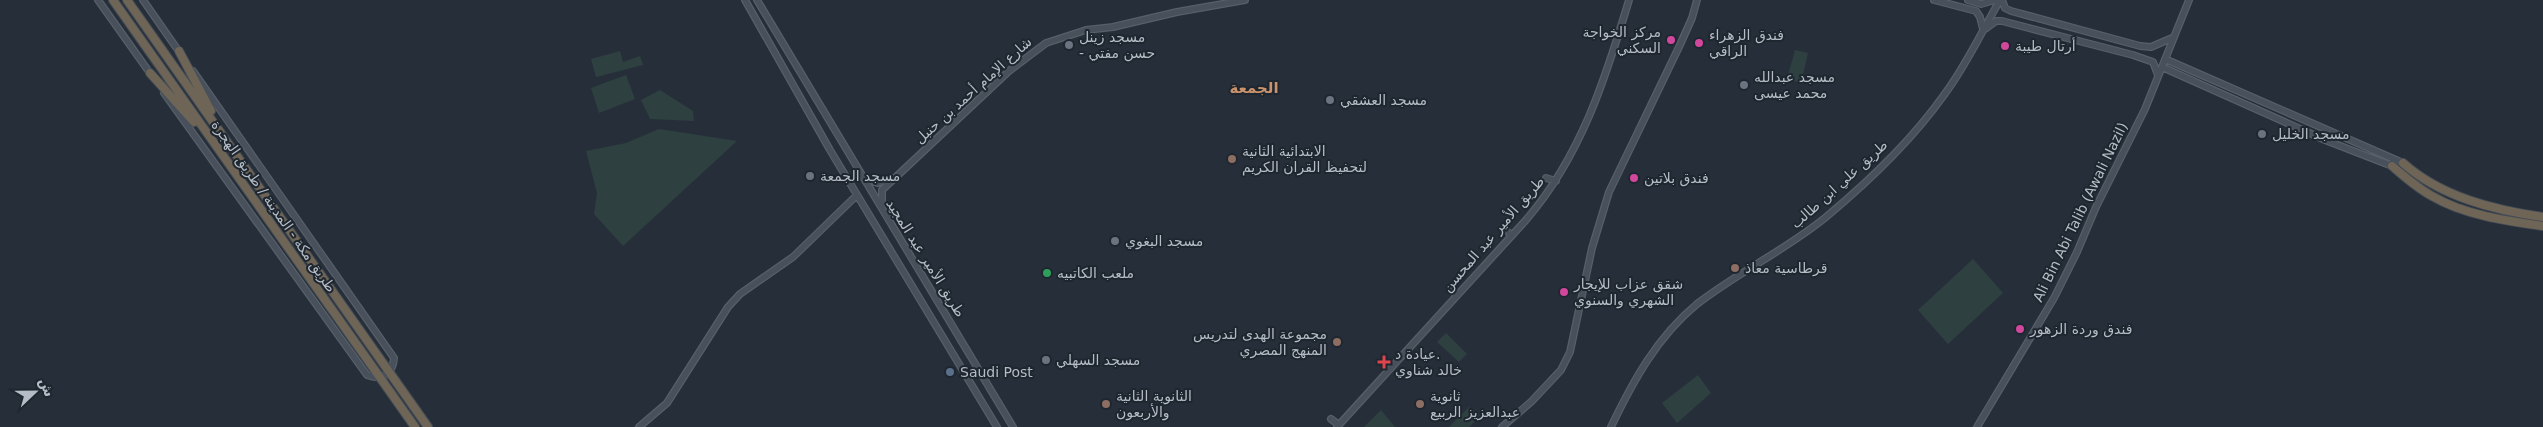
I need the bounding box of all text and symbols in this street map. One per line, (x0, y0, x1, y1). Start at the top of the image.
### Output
place label: مركز الخواجة السكني (1582, 24, 1661, 57)
place label: فندق الزهراء الراقي (1709, 27, 1784, 60)
place label: مسجد زينل - حسن مفتي (1079, 29, 1155, 62)
street label: شارع الإمام أحمد بن حنبل (911, 33, 1035, 147)
marker: مركز الخواجة السكني (1665, 34, 1677, 46)
marker: فندق الزهراء الراقي (1693, 37, 1705, 49)
place label: أرتال طيبة (2015, 37, 2076, 55)
marker: مسجد زينل - حسن مفتي (1063, 39, 1075, 51)
marker: أرتال طيبة (1999, 40, 2011, 52)
place label: مسجد عبدالله محمد عيسى (1754, 69, 1835, 101)
district label: الجمعة (1229, 79, 1279, 97)
marker: مسجد عبدالله محمد عيسى (1738, 79, 1750, 91)
place label: مسجد العشقي (1340, 92, 1427, 109)
marker: مسجد العشقي (1324, 94, 1336, 106)
street label: طريق مكة - المدينة / طريق الهجرة (208, 117, 340, 296)
street label: Ali Bin Abi Talib (Awali Nazil) (2029, 120, 2131, 304)
place label: مسجد الخليل (2272, 126, 2349, 142)
marker: مسجد الخليل (2256, 128, 2268, 140)
street label: طريق علي ابن طالب (1787, 136, 1891, 232)
place label: الابتدائية الثانية لتحفيظ القران الكريم (1242, 143, 1367, 176)
marker: الابتدائية الثانية لتحفيظ القران الكريم (1226, 153, 1238, 165)
place label: مسجد الجمعة (820, 168, 900, 184)
marker: مسجد الجمعة (804, 170, 816, 182)
place label: فندق بلاتين (1644, 170, 1709, 187)
street label: طريق الأمير عبد المحسن (1438, 172, 1548, 296)
marker: فندق بلاتين (1628, 172, 1640, 184)
street label: طريق الأمير عبد المجيد (882, 196, 970, 320)
place label: مسجد البغوي (1125, 233, 1203, 250)
marker: مسجد البغوي (1109, 235, 1121, 247)
place label: قرطاسية معاذ (1745, 260, 1828, 277)
marker: قرطاسية معاذ (1729, 262, 1741, 274)
place label: ملعب الكاتبيه (1057, 265, 1134, 281)
marker: ملعب الكاتبيه (1041, 267, 1053, 279)
place label: شقق عزاب للإيجار الشهري والسنوي (1573, 276, 1683, 309)
marker: شقق عزاب للإيجار الشهري والسنوي (1558, 286, 1570, 298)
place label: فندق وردة الزهور (2029, 321, 2132, 338)
marker: فندق وردة الزهور (2014, 323, 2026, 335)
place label: مجموعة الهدى لتدريس المنهج المصري (1193, 326, 1327, 359)
marker: مجموعة الهدى لتدريس المنهج المصري (1331, 336, 1343, 348)
place label: عيادة د. خالد شناوي (1395, 346, 1462, 379)
place label: مسجد السهلي (1056, 352, 1140, 369)
marker: مسجد السهلي (1040, 354, 1052, 366)
marker: عيادة د. خالد شناوي (1377, 355, 1391, 369)
place label: Saudi Post (960, 364, 1033, 380)
marker: Saudi Post (944, 366, 956, 378)
north arrow (10, 367, 60, 417)
text: ش (36, 375, 58, 399)
place label: الثانوية الثانية والأربعون (1116, 388, 1192, 421)
place label: ثانوية عبدالعزيز الربيع (1430, 388, 1520, 421)
marker: الثانوية الثانية والأربعون (1100, 398, 1112, 410)
marker: ثانوية عبدالعزيز الربيع (1414, 398, 1426, 410)

